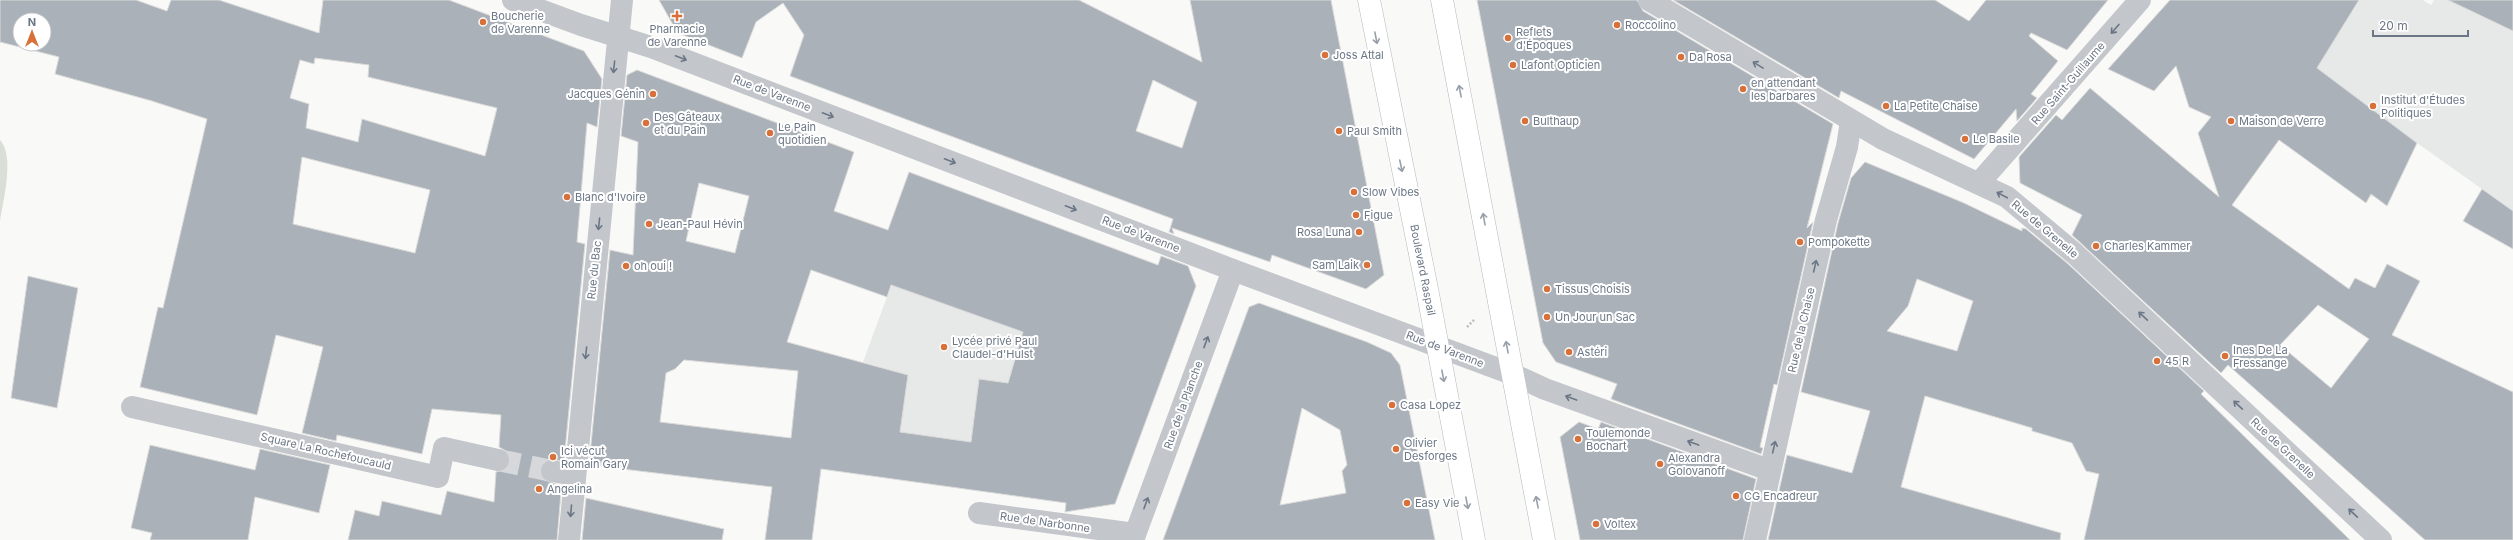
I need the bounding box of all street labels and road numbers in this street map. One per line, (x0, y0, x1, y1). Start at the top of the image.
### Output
street label: Rue Saint-Guillaume (2028, 39, 2108, 127)
street label: Rue de Varenne (731, 72, 813, 114)
street label: Rue de Grenelle (2009, 197, 2081, 261)
street label: Rue de Varenne (1100, 213, 1182, 255)
street label: Boulevard Raspail (1407, 223, 1439, 317)
street label: Rue du Bac (584, 240, 604, 300)
street label: Rue de la Chaise (1784, 286, 1818, 374)
street label: Rue de Varenne (1404, 328, 1486, 370)
street label: Rue de la Planche (1161, 359, 1205, 451)
street label: Rue de Grenelle (2248, 415, 2318, 481)
street label: Square La Rochefoucauld (259, 429, 393, 473)
street label: Rue de Narbonne (999, 509, 1091, 535)

